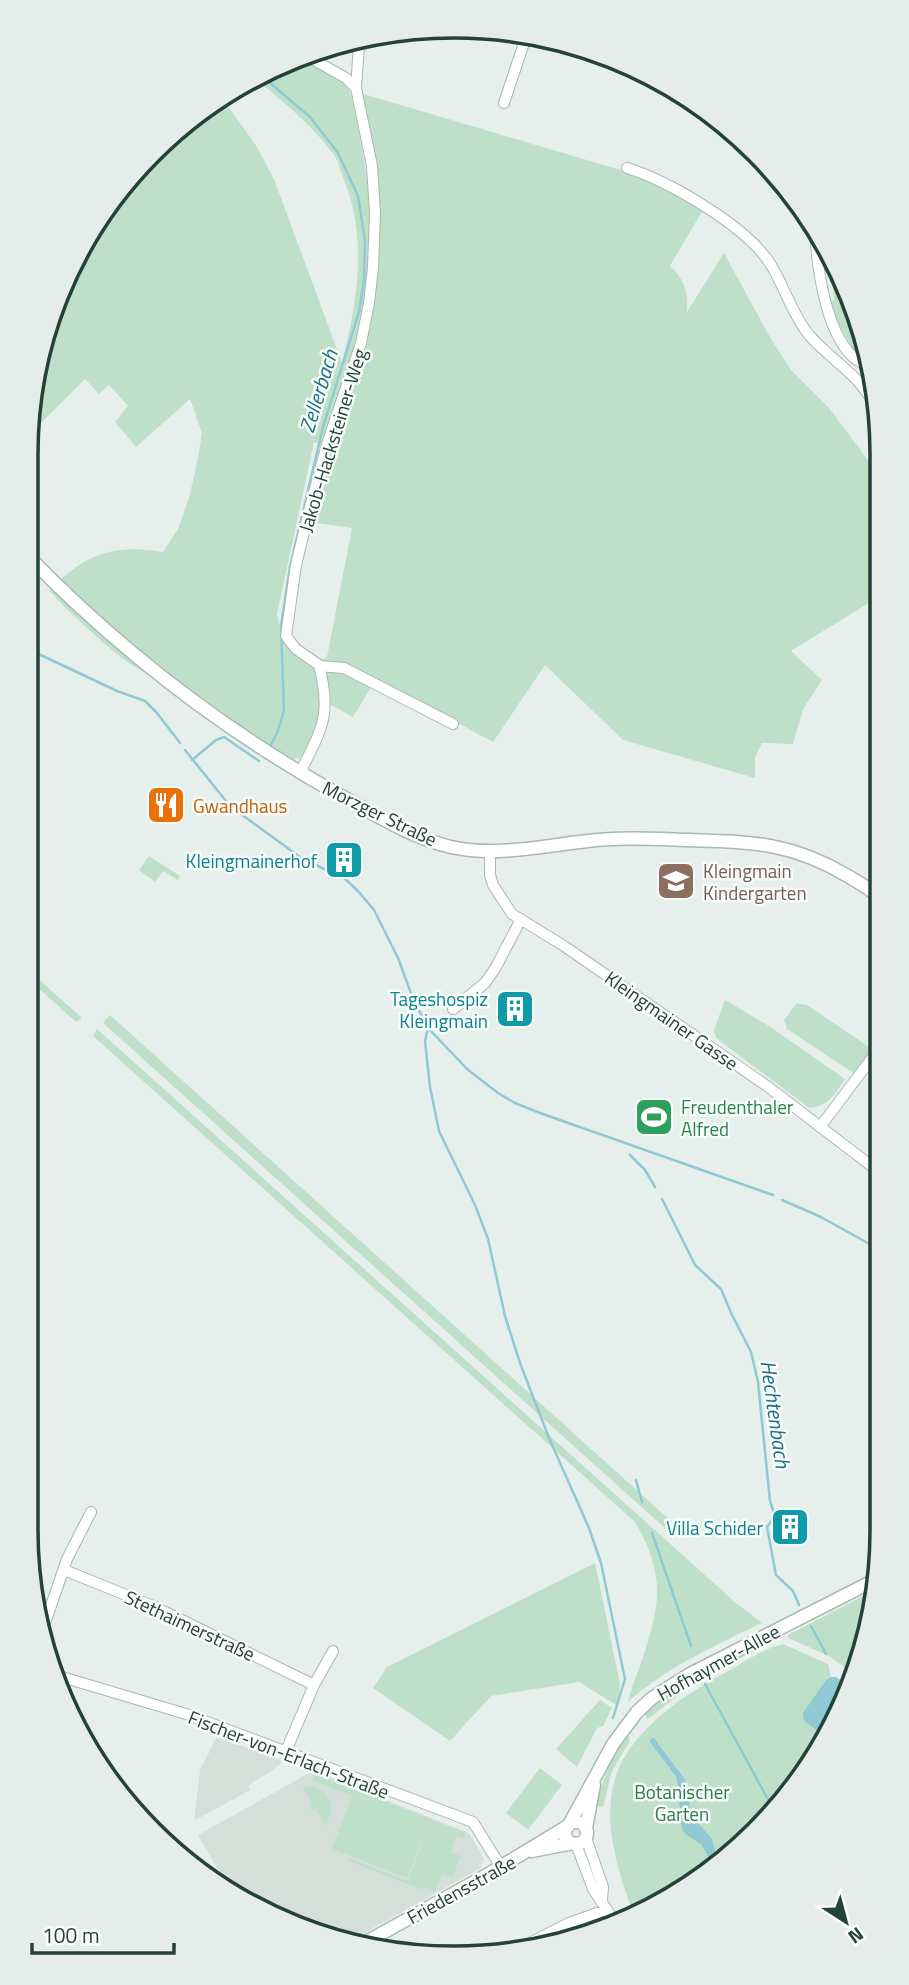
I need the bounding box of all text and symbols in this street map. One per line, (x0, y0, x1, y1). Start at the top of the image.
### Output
street label: Jakob-Hacksteiner-Weg (290, 344, 374, 535)
water label: Zellerbach (290, 345, 346, 436)
street label: Morzger Straße (318, 773, 442, 853)
restaurant icon: Gwandhaus (145, 784, 187, 826)
place label: Gwandhaus (193, 791, 288, 820)
building icon: Kleingmainerhof (323, 839, 365, 881)
place label: Kleingmainerhof (186, 846, 318, 875)
place label: Kleingmain Kindergarten (703, 856, 807, 907)
school or university icon: Kleingmain Kindergarten (655, 860, 697, 902)
street label: Kleingmainer Gasse (599, 963, 745, 1077)
place label: Tageshospiz Kleingmain (390, 984, 488, 1035)
building icon: Tageshospiz Kleingmain (494, 988, 536, 1030)
place label: Freudenthaler Alfred (681, 1092, 794, 1143)
sports icon: Freudenthaler Alfred (633, 1096, 675, 1138)
water label: Hechtenbach (753, 1358, 799, 1470)
building icon: Villa Schider (769, 1506, 811, 1548)
place label: Villa Schider (666, 1513, 763, 1542)
street label: Stethaimerstraße (120, 1582, 260, 1668)
street label: Hofhaymer-Allee (651, 1616, 785, 1708)
street label: Fischer-von-Erlach-Straße (184, 1702, 394, 1806)
park label: Botanischer Garten (634, 1777, 730, 1828)
street label: Friedensstraße (401, 1847, 521, 1931)
north arrow (811, 1887, 881, 1957)
scale bar (32, 1912, 173, 1956)
text: 100 m (42, 1919, 99, 1951)
text: N (842, 1921, 870, 1952)

